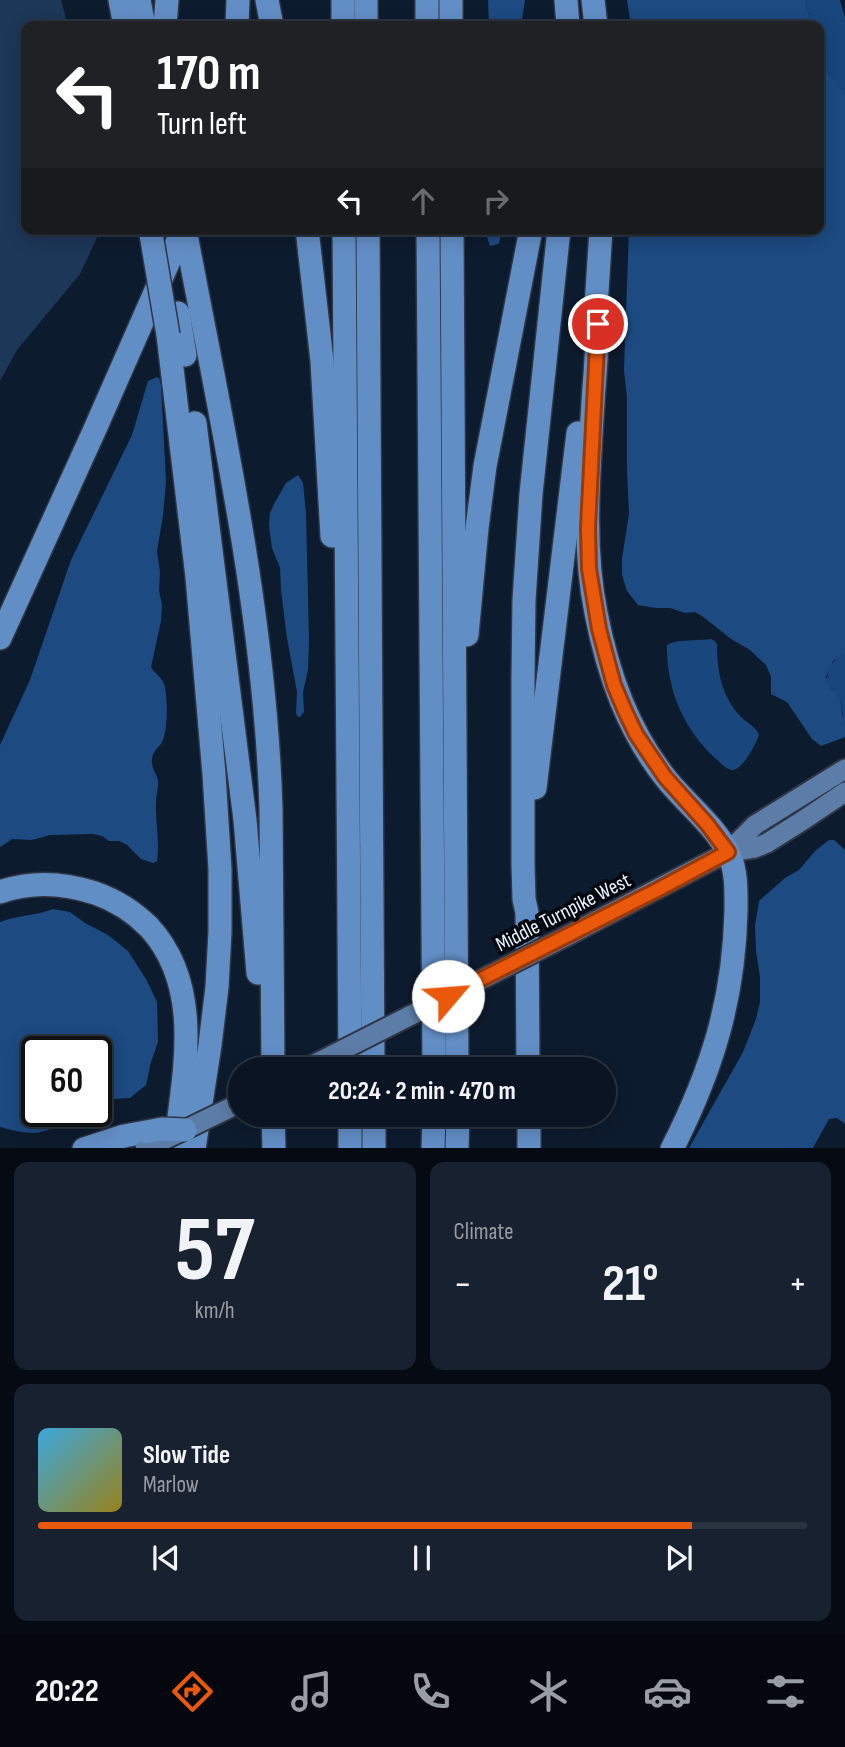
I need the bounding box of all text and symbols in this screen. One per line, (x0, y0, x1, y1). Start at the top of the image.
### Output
text: 170 m (157, 45, 261, 104)
icon: left (42, 49, 133, 140)
text: Turn left (157, 105, 247, 144)
icon: left (331, 182, 369, 220)
icon: ahead (404, 182, 442, 220)
icon: right (477, 182, 515, 220)
pin (568, 294, 628, 354)
icon: arrive (579, 305, 617, 343)
street label: Middle Turnpike West (492, 868, 635, 957)
position arrow (411, 959, 485, 1033)
speed limit sign: 60 (21, 1036, 112, 1127)
text: 20:24 · 2 min · 470 m (328, 1076, 516, 1107)
text: 57 (175, 1197, 254, 1306)
text: Climate (454, 1218, 513, 1246)
text: 21° (602, 1253, 658, 1316)
text: − (454, 1262, 472, 1307)
text: + (788, 1262, 807, 1307)
text: km/h (195, 1297, 235, 1325)
text: Slow Tide (143, 1440, 230, 1471)
text: Marlow (143, 1471, 199, 1499)
icon: previous (147, 1539, 185, 1577)
icon: pause (403, 1539, 441, 1577)
icon: next (660, 1539, 698, 1577)
icon: directions (168, 1667, 217, 1716)
icon: music (287, 1667, 336, 1716)
icon: phone (406, 1667, 455, 1716)
icon: climate (524, 1667, 573, 1716)
icon: car (643, 1667, 692, 1716)
icon: filters (761, 1667, 810, 1716)
text: 20:22 (35, 1672, 99, 1711)

